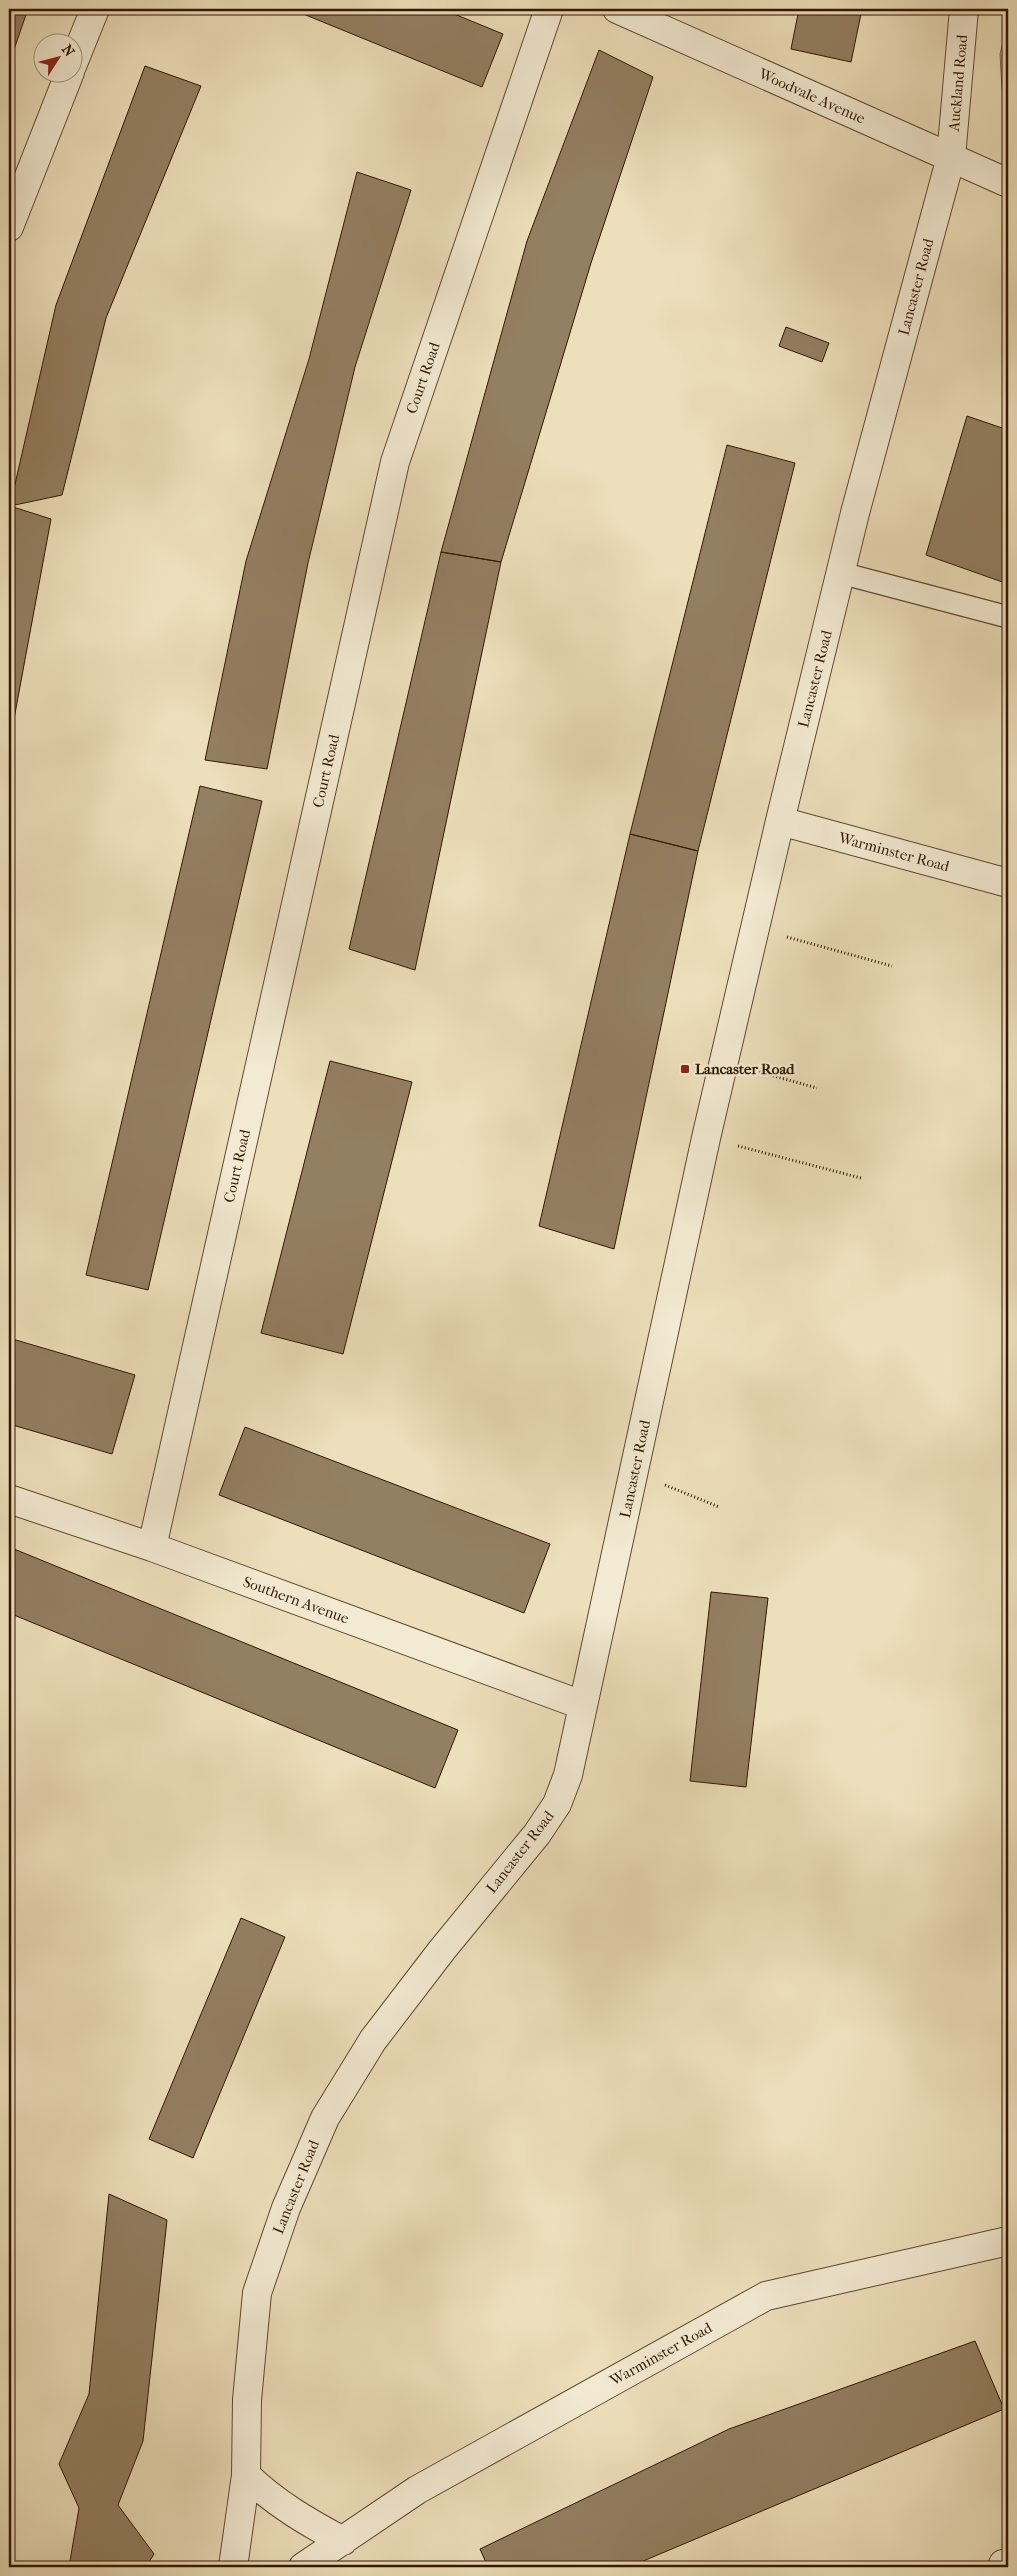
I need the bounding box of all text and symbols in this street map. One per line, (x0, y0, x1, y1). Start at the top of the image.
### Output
north arrow (32, 32, 82, 82)
street label: Auckland Road (945, 33, 971, 133)
text: N (58, 41, 78, 60)
street label: Woodvale Avenue (755, 64, 868, 128)
street label: Lancaster Road (894, 236, 938, 337)
street label: Court Road (402, 339, 444, 416)
street label: Lancaster Road (794, 628, 836, 729)
street label: Court Road (309, 732, 343, 809)
street label: Warminster Road (836, 828, 952, 876)
place label: Lancaster Road (695, 1060, 795, 1078)
marker: Lancaster Road (679, 1063, 691, 1075)
street label: Court Road (220, 1127, 254, 1204)
street label: Lancaster Road (616, 1418, 654, 1520)
street label: Southern Avenue (241, 1572, 352, 1628)
street label: Lancaster Road (482, 1807, 558, 1897)
street label: Lancaster Road (269, 2137, 323, 2237)
street label: Warminster Road (606, 2318, 716, 2390)

